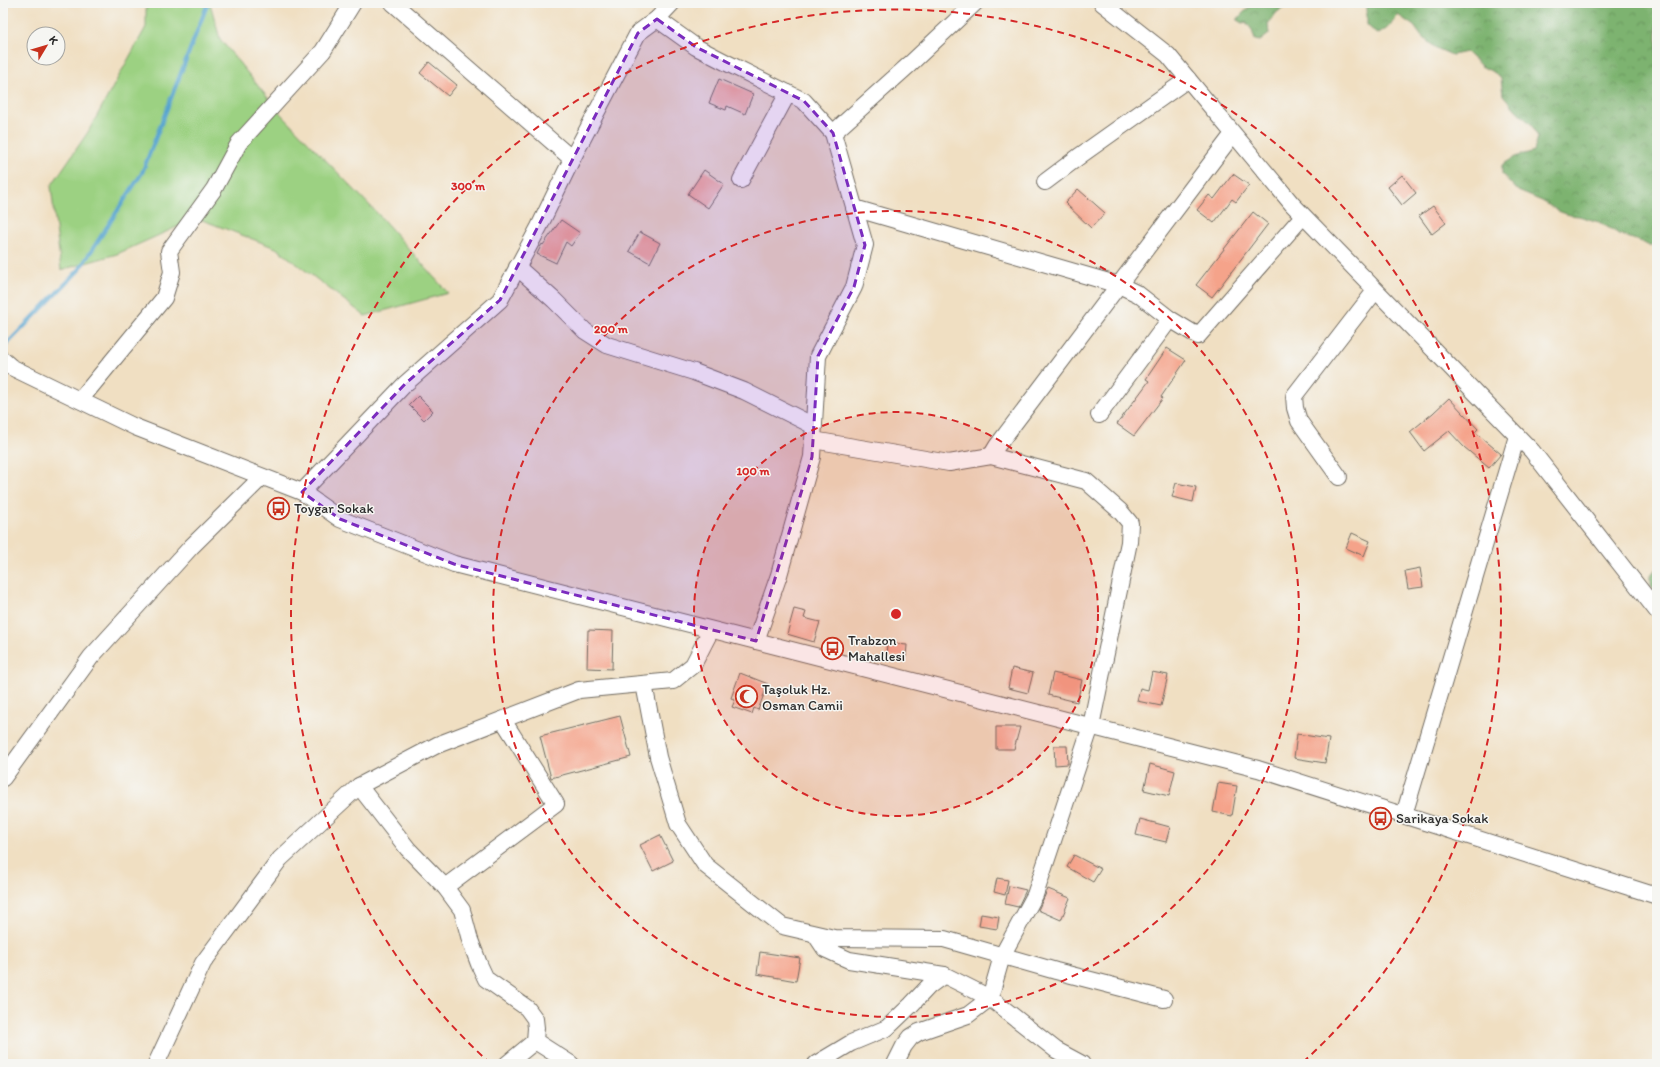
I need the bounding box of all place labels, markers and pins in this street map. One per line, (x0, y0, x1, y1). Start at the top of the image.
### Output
bus stop icon: Toygar Sokak (266, 495, 292, 521)
place label: Toygar Sokak (294, 500, 374, 517)
centre of rings (889, 607, 903, 621)
place label: Trabzon Mahallesi (848, 632, 905, 665)
bus stop icon: Trabzon Mahallesi (820, 635, 846, 661)
place label: Taşoluk Hz. Osman Camii (762, 681, 843, 714)
mosque icon: Taşoluk Hz. Osman Camii (734, 684, 760, 710)
bus stop icon: Sarikaya Sokak (1368, 805, 1394, 831)
place label: Sarikaya Sokak (1396, 810, 1488, 827)

